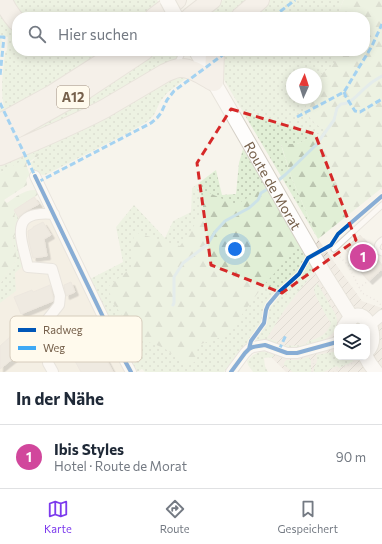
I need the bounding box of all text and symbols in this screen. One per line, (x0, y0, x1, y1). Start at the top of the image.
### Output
search box (12, 12, 370, 56)
icon: search (26, 23, 48, 45)
text: Hier suchen (58, 25, 138, 43)
north arrow (286, 68, 322, 104)
road number: A12 (57, 86, 89, 108)
street label: Route de Morat (241, 138, 306, 233)
your location (225, 239, 245, 259)
pin: 1 (350, 242, 376, 272)
legend (10, 316, 142, 362)
text: Radweg (43, 323, 83, 336)
map controls (334, 324, 370, 360)
button: layers (334, 324, 370, 360)
text: Weg (43, 341, 65, 354)
text: In der Nähe (16, 388, 104, 409)
text: Ibis Styles (54, 440, 124, 458)
text: 1 (26, 449, 32, 465)
text: 90 m (336, 449, 366, 465)
text: Hotel · Route de Morat (54, 458, 187, 474)
tab: Karte (44, 498, 72, 535)
tab: Route (160, 498, 190, 535)
tab: Gespeichert (278, 498, 338, 535)

